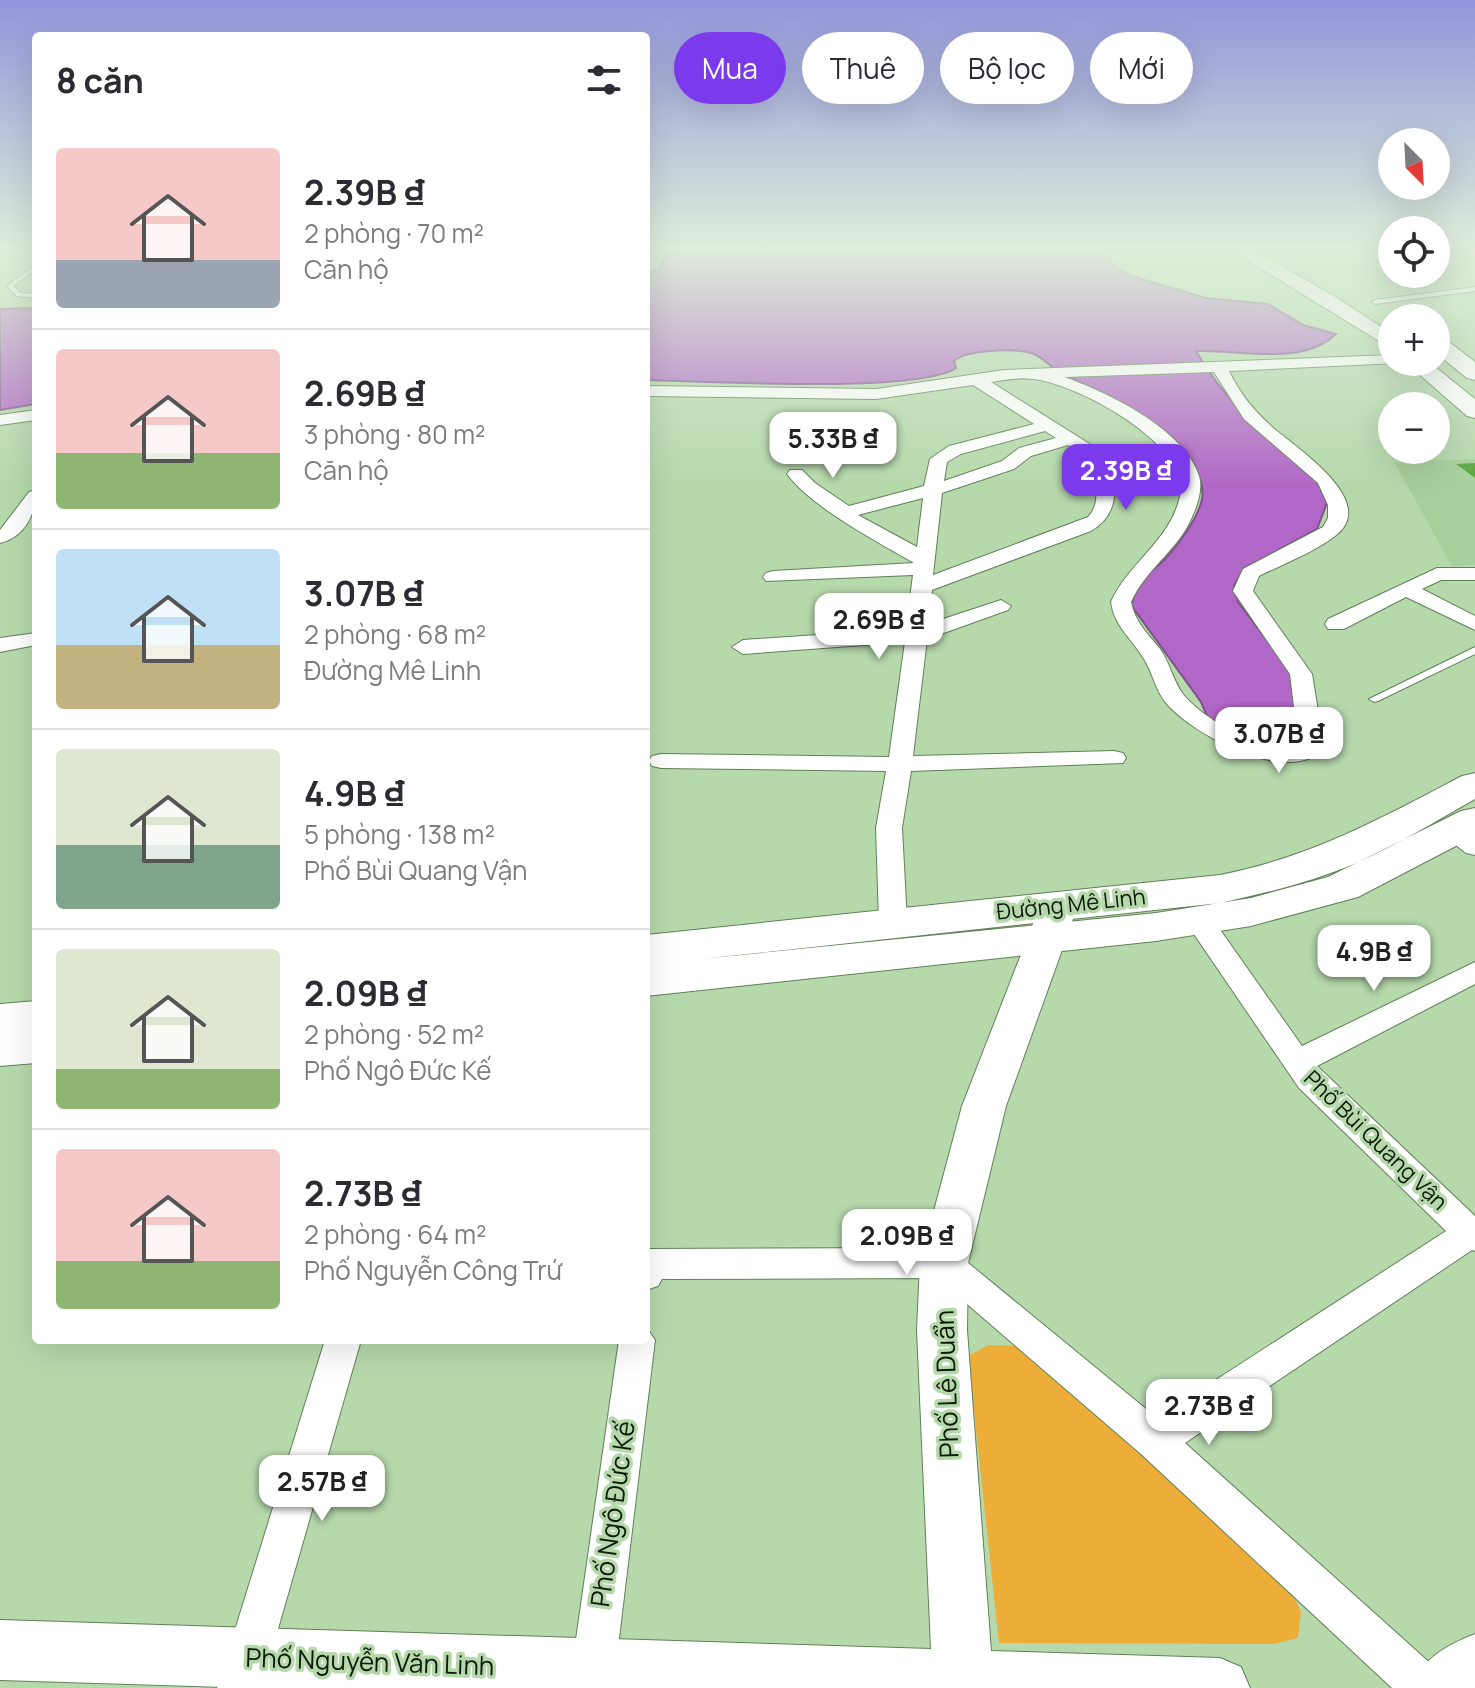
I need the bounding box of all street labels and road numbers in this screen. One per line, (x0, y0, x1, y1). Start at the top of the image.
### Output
street label: Đường Mê Linh (995, 881, 1147, 927)
street label: Phố Bùi Quang Vận (1298, 1064, 1454, 1216)
street label: Phố Lê Duẩn (925, 1309, 967, 1459)
street label: Phố Ngô Đức Kế (581, 1419, 643, 1609)
street label: Phố Nguyễn Văn Linh (245, 1639, 495, 1683)

